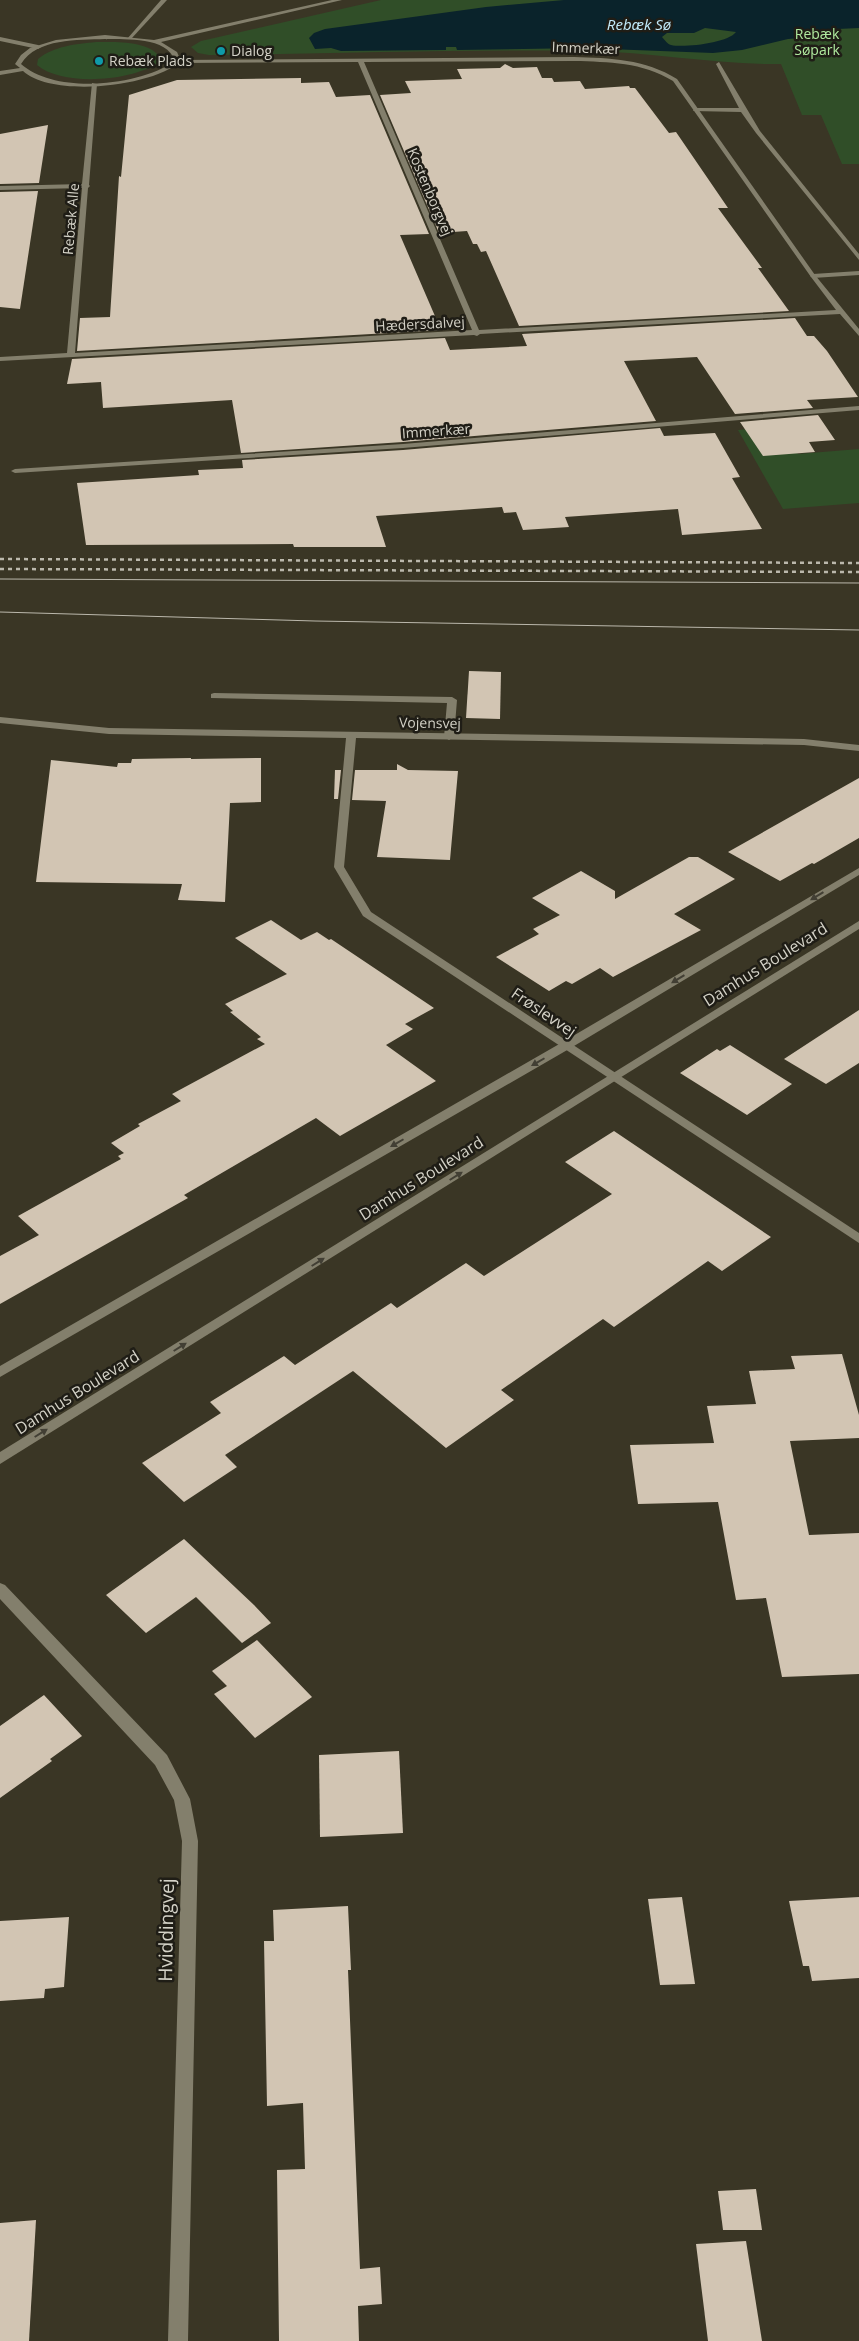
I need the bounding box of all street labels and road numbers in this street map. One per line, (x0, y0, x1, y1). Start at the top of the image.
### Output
street label: Immerkær (551, 37, 621, 58)
street label: Kostenborgvej (403, 145, 458, 239)
street label: Rebæk Alle (58, 182, 83, 256)
street label: Hædersdalvej (375, 312, 465, 335)
street label: Immerkær (401, 419, 471, 442)
street label: Vojensvej (399, 712, 461, 733)
street label: Damhus Boulevard (699, 917, 831, 1011)
street label: Frøslevvej (507, 982, 581, 1042)
street label: Damhus Boulevard (355, 1131, 487, 1225)
street label: Damhus Boulevard (11, 1345, 143, 1439)
street label: Hviddingvej (152, 1878, 180, 1982)

